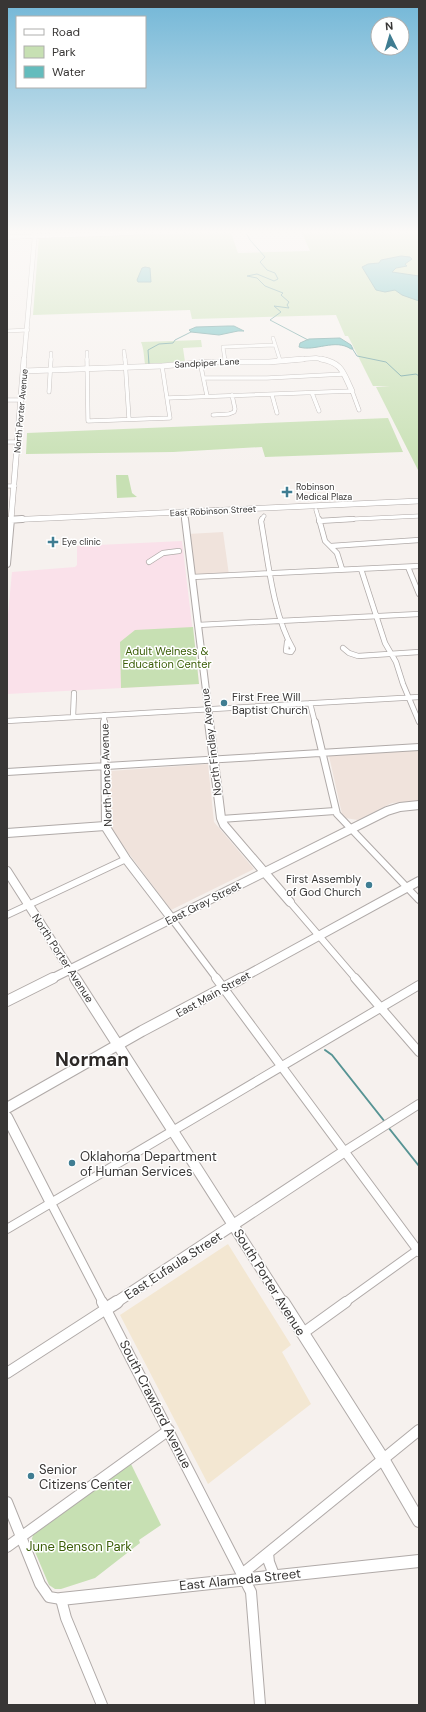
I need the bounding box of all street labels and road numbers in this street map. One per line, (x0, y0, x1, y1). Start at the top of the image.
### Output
street label: Sandpiper Lane (174, 355, 240, 371)
street label: North Porter Avenue (11, 368, 31, 454)
street label: East Robinson Street (169, 503, 257, 519)
street label: North Findlay Avenue (197, 687, 225, 797)
street label: North Ponca Avenue (97, 723, 115, 827)
street label: East Gray Street (163, 878, 243, 928)
street label: North Porter Avenue (29, 911, 97, 1005)
street label: East Main Street (173, 968, 253, 1020)
street label: South Porter Avenue (230, 1226, 309, 1339)
street label: East Eufaula Street (121, 1228, 225, 1303)
street label: South Crawford Avenue (116, 1337, 195, 1471)
street label: East Alameda Street (178, 1565, 302, 1594)

